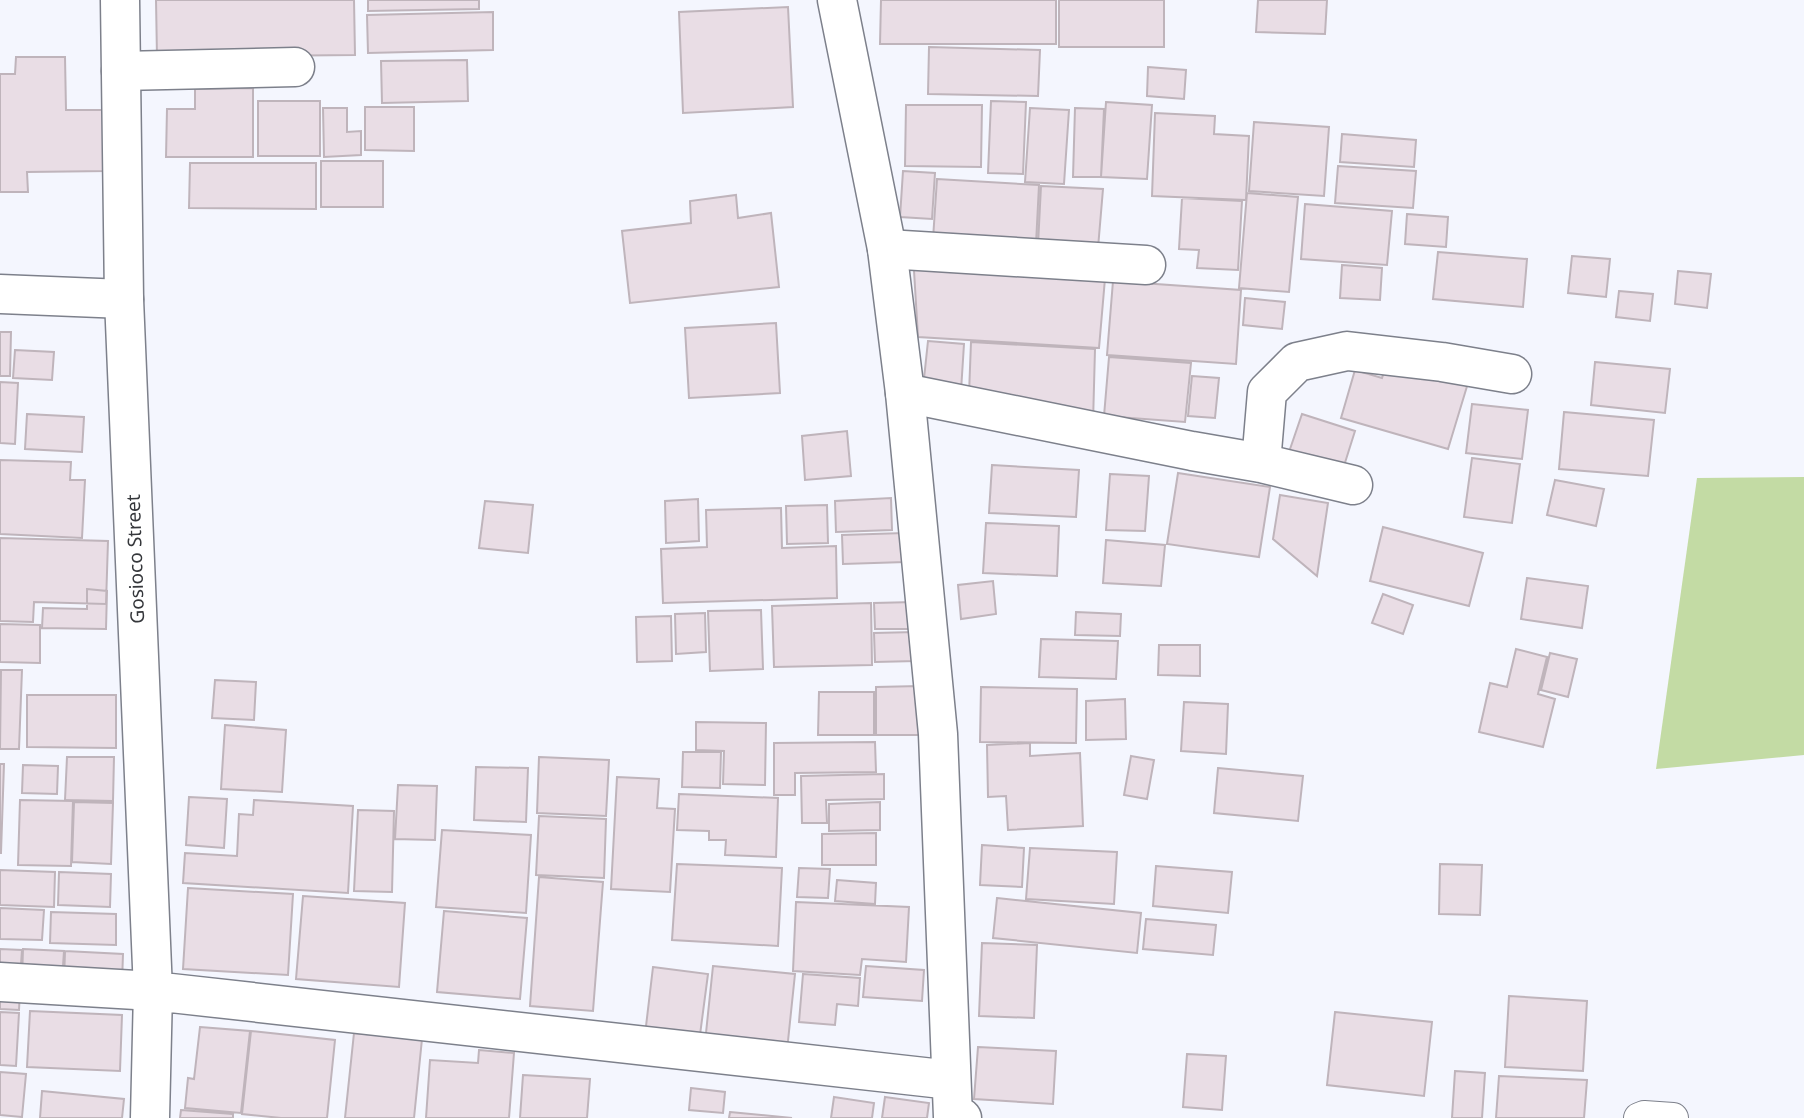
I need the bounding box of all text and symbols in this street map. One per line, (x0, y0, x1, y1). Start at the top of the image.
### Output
street label: Gosioco Street (120, 494, 150, 624)

